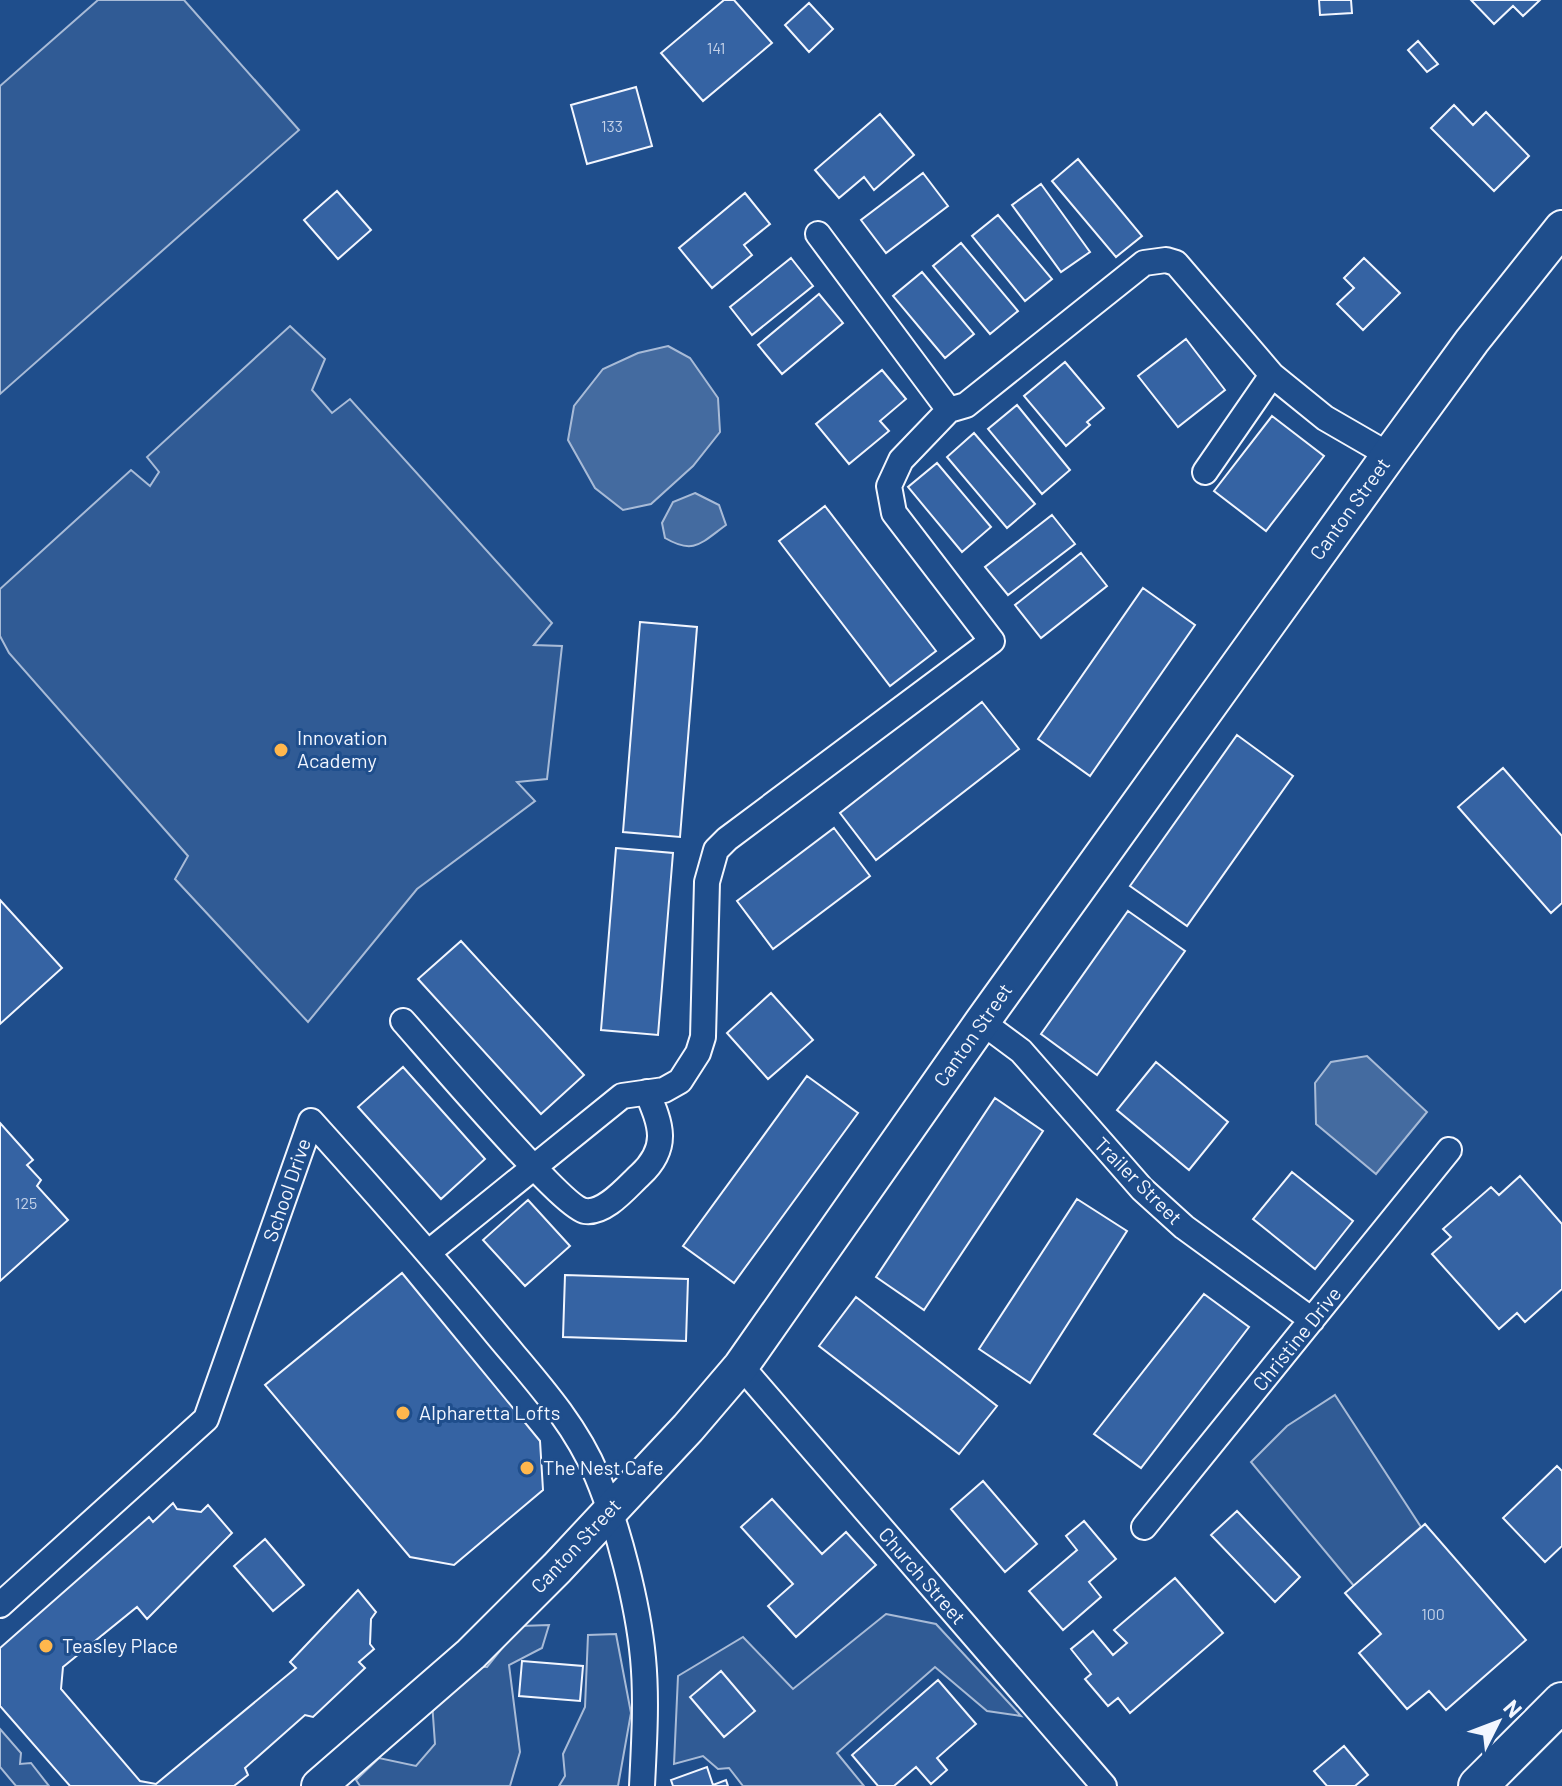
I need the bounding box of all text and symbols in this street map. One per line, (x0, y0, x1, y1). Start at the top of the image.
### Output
house number: 141 (707, 38, 725, 57)
house number: 133 (601, 116, 623, 135)
street label: Canton Street (1304, 453, 1394, 564)
place label: Innovation Academy (297, 725, 388, 772)
marker: Innovation Academy (272, 741, 290, 759)
street label: Canton Street (928, 978, 1017, 1091)
street label: Trailer Street (1090, 1131, 1188, 1229)
street label: School Drive (257, 1135, 315, 1244)
house number: 125 (15, 1193, 37, 1212)
street label: Christine Drive (1247, 1281, 1346, 1395)
place label: Alpharetta Lofts (419, 1400, 560, 1424)
marker: Alpharetta Lofts (394, 1404, 412, 1422)
place label: The Nest Cafe (543, 1455, 664, 1479)
marker: The Nest Cafe (518, 1459, 536, 1477)
street label: Canton Street (525, 1493, 625, 1597)
street label: Church Street (874, 1522, 971, 1629)
house number: 100 (1421, 1604, 1445, 1623)
place label: Teasley Place (62, 1633, 178, 1657)
marker: Teasley Place (37, 1637, 55, 1655)
north arrow (1458, 1682, 1538, 1762)
text: N (1499, 1694, 1528, 1722)

